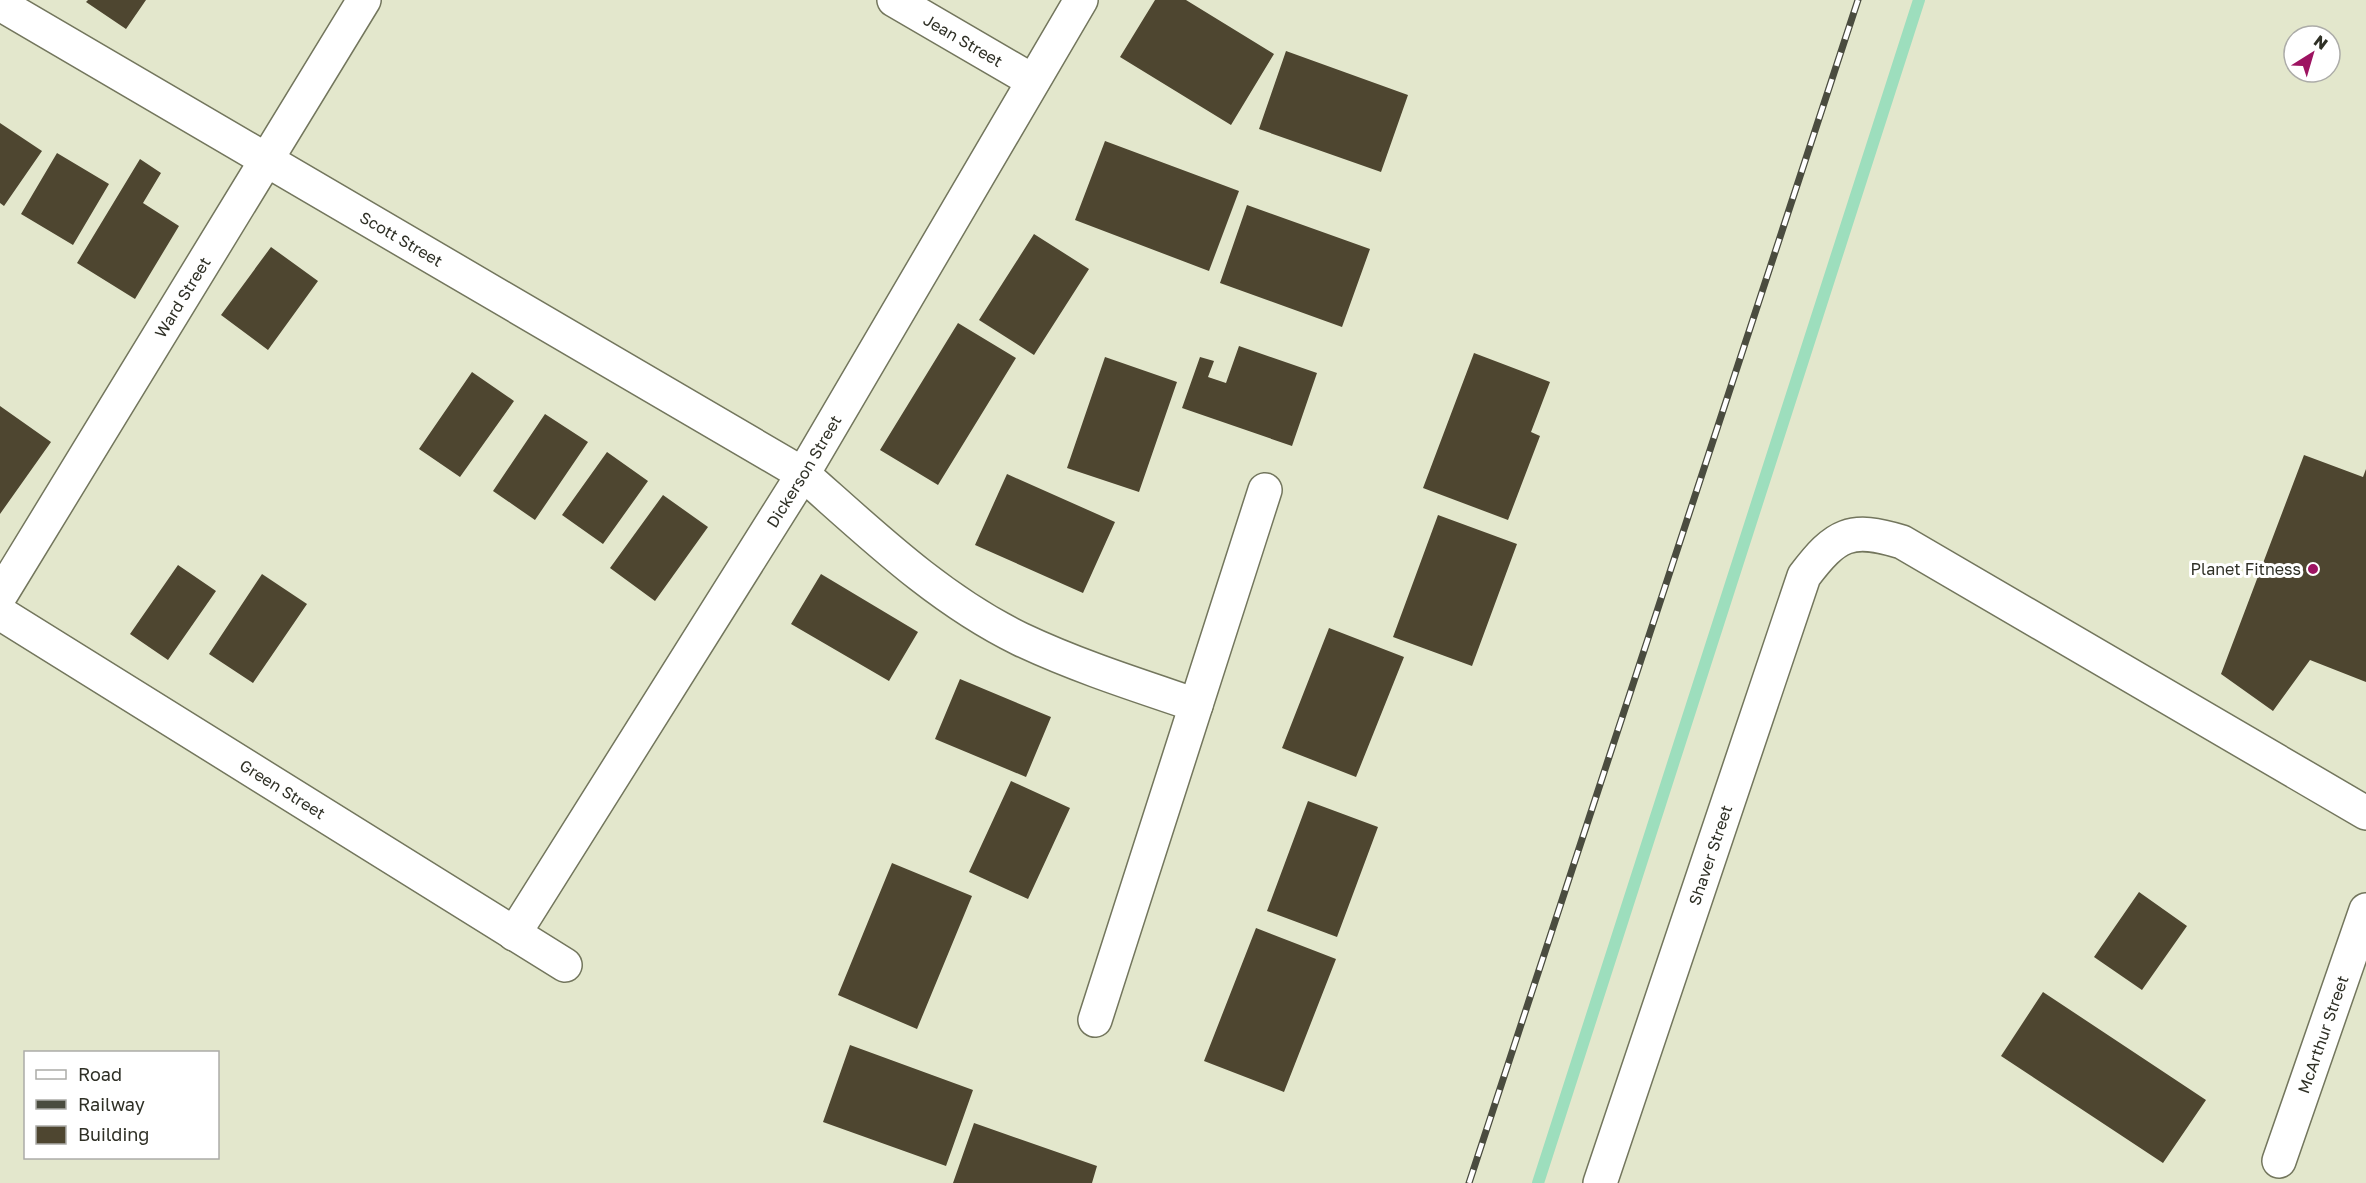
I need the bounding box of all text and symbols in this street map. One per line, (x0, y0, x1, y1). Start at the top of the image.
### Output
street label: Jean Street (920, 9, 1006, 71)
north arrow (2282, 24, 2342, 84)
text: N (2310, 30, 2332, 54)
street label: Scott Street (356, 207, 446, 271)
street label: Ward Street (150, 253, 215, 341)
street label: Dickerson Street (762, 411, 845, 531)
place label: Planet Fitness (2191, 559, 2301, 579)
marker: Planet Fitness (2306, 562, 2320, 576)
street label: Green Street (236, 755, 329, 823)
street label: Shaver Street (1684, 802, 1736, 908)
street label: McArthur Street (2293, 973, 2353, 1096)
legend (24, 1051, 219, 1159)
text: Road (78, 1063, 122, 1085)
text: Railway (78, 1093, 145, 1115)
text: Building (78, 1123, 149, 1145)

